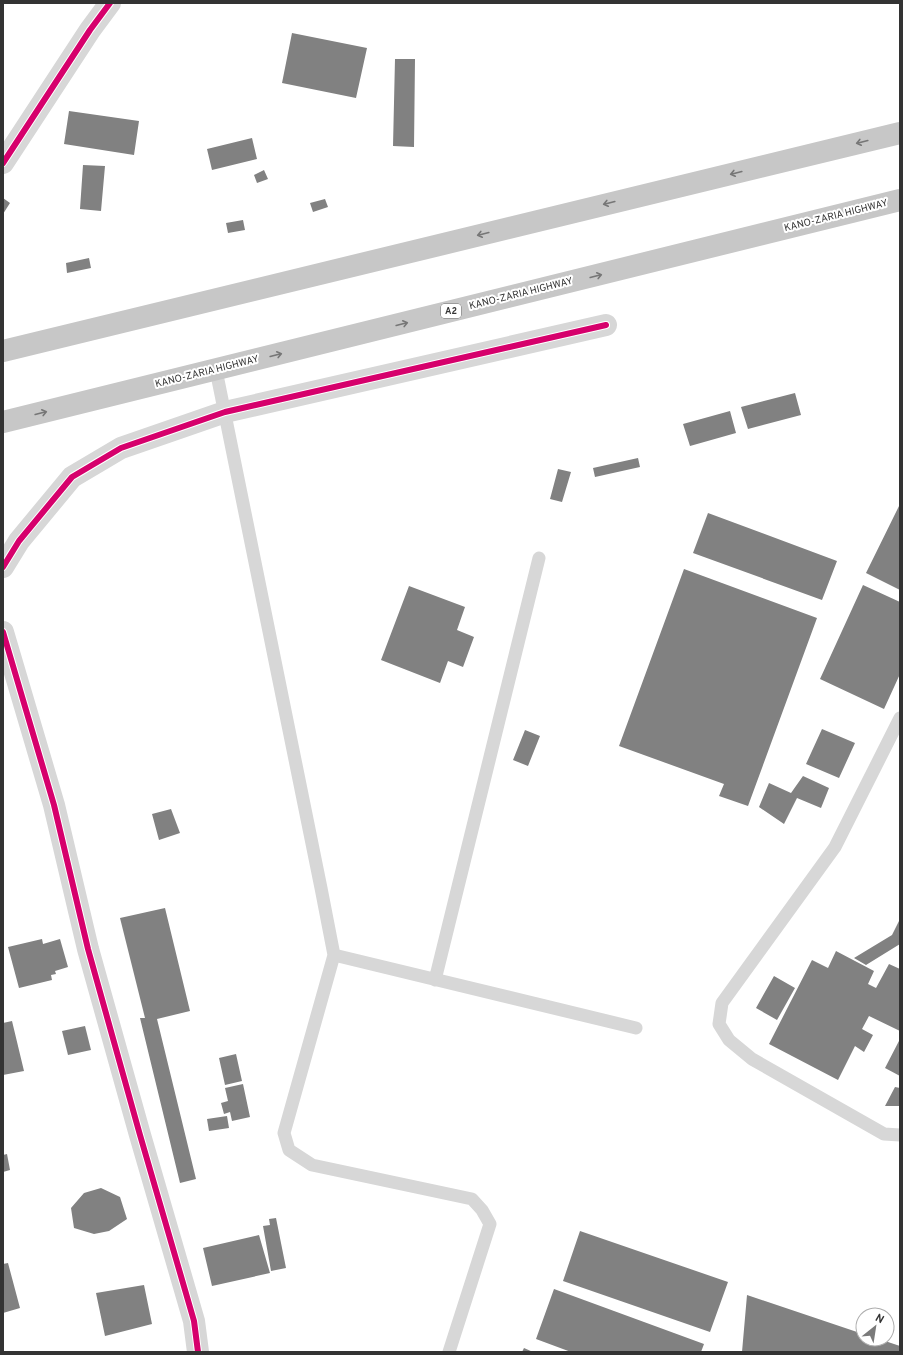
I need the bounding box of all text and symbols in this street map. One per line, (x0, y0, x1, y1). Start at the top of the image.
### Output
one-way arrow (856, 139, 869, 146)
one-way arrow (730, 169, 743, 177)
street label: KANO-ZARIA HIGHWAY (783, 197, 890, 235)
one-way arrow (603, 200, 616, 208)
one-way arrow (477, 231, 490, 239)
one-way arrow (589, 271, 602, 279)
street label: KANO-ZARIA HIGHWAY (468, 275, 575, 313)
road number: A2 (441, 304, 461, 318)
one-way arrow (395, 319, 408, 327)
one-way arrow (269, 351, 282, 358)
street label: KANO-ZARIA HIGHWAY (154, 353, 261, 391)
one-way arrow (34, 409, 47, 416)
north arrow (855, 1307, 895, 1347)
text: N (873, 1311, 886, 1327)

